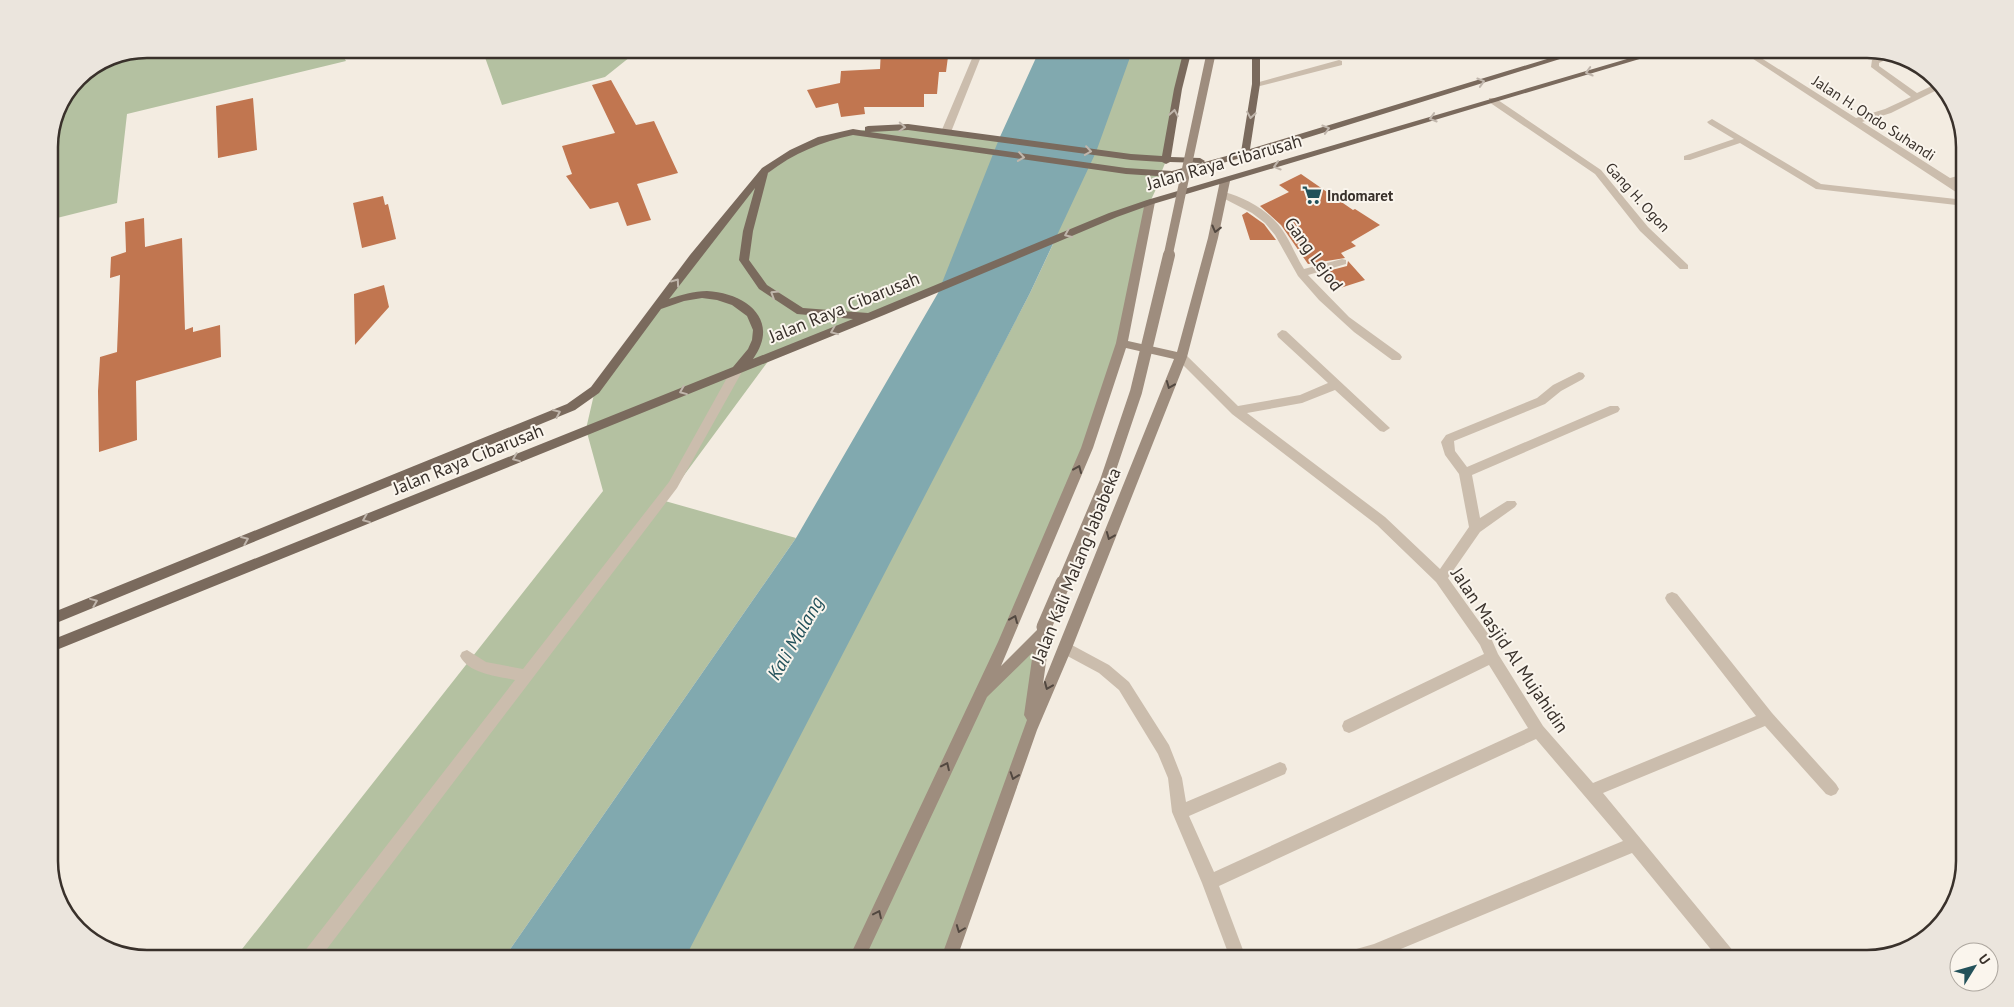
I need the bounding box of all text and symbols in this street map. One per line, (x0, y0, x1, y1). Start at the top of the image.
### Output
one-way arrow (1584, 66, 1593, 77)
street label: Jalan H. Ondo Suhandi (1808, 71, 1939, 165)
one-way arrow (1477, 77, 1485, 87)
one-way arrow (1168, 108, 1179, 116)
one-way arrow (1247, 110, 1257, 119)
one-way arrow (1429, 112, 1437, 122)
one-way arrow (898, 121, 906, 132)
one-way arrow (1321, 125, 1330, 135)
street label: Jalan Raya Cibarusah (1143, 129, 1304, 195)
one-way arrow (1083, 146, 1092, 156)
one-way arrow (1016, 151, 1025, 161)
street label: Gang H. Ogon (1602, 158, 1674, 236)
one-way arrow (1274, 160, 1282, 170)
supermarket icon: Indomaret (1301, 184, 1323, 206)
place label: Indomaret (1327, 186, 1394, 205)
street label: Gang Lejod (1279, 213, 1349, 295)
one-way arrow (1211, 225, 1222, 234)
one-way arrow (1064, 227, 1073, 238)
street label: Jalan Raya Cibarusah (764, 266, 923, 348)
one-way arrow (671, 279, 679, 288)
one-way arrow (770, 290, 779, 300)
one-way arrow (830, 324, 839, 335)
one-way arrow (1166, 380, 1176, 389)
one-way arrow (679, 385, 688, 395)
one-way arrow (552, 410, 561, 420)
street label: Jalan Raya Cibarusah (388, 418, 547, 500)
one-way arrow (512, 452, 521, 462)
street label: Jalan Kali Malang Jababeka (1026, 464, 1126, 667)
one-way arrow (1071, 465, 1082, 474)
one-way arrow (362, 513, 371, 524)
one-way arrow (1105, 531, 1116, 540)
one-way arrow (240, 536, 249, 547)
street label: Jalan Masjid Al Mujahidin (1445, 562, 1574, 737)
water label: Kali Malang (762, 592, 829, 684)
one-way arrow (89, 597, 98, 608)
one-way arrow (1008, 615, 1018, 624)
one-way arrow (1044, 681, 1055, 690)
one-way arrow (939, 762, 950, 771)
one-way arrow (1009, 771, 1019, 780)
one-way arrow (871, 910, 882, 919)
one-way arrow (956, 925, 966, 933)
north arrow (1949, 942, 1999, 992)
text: U (1975, 950, 1994, 968)

